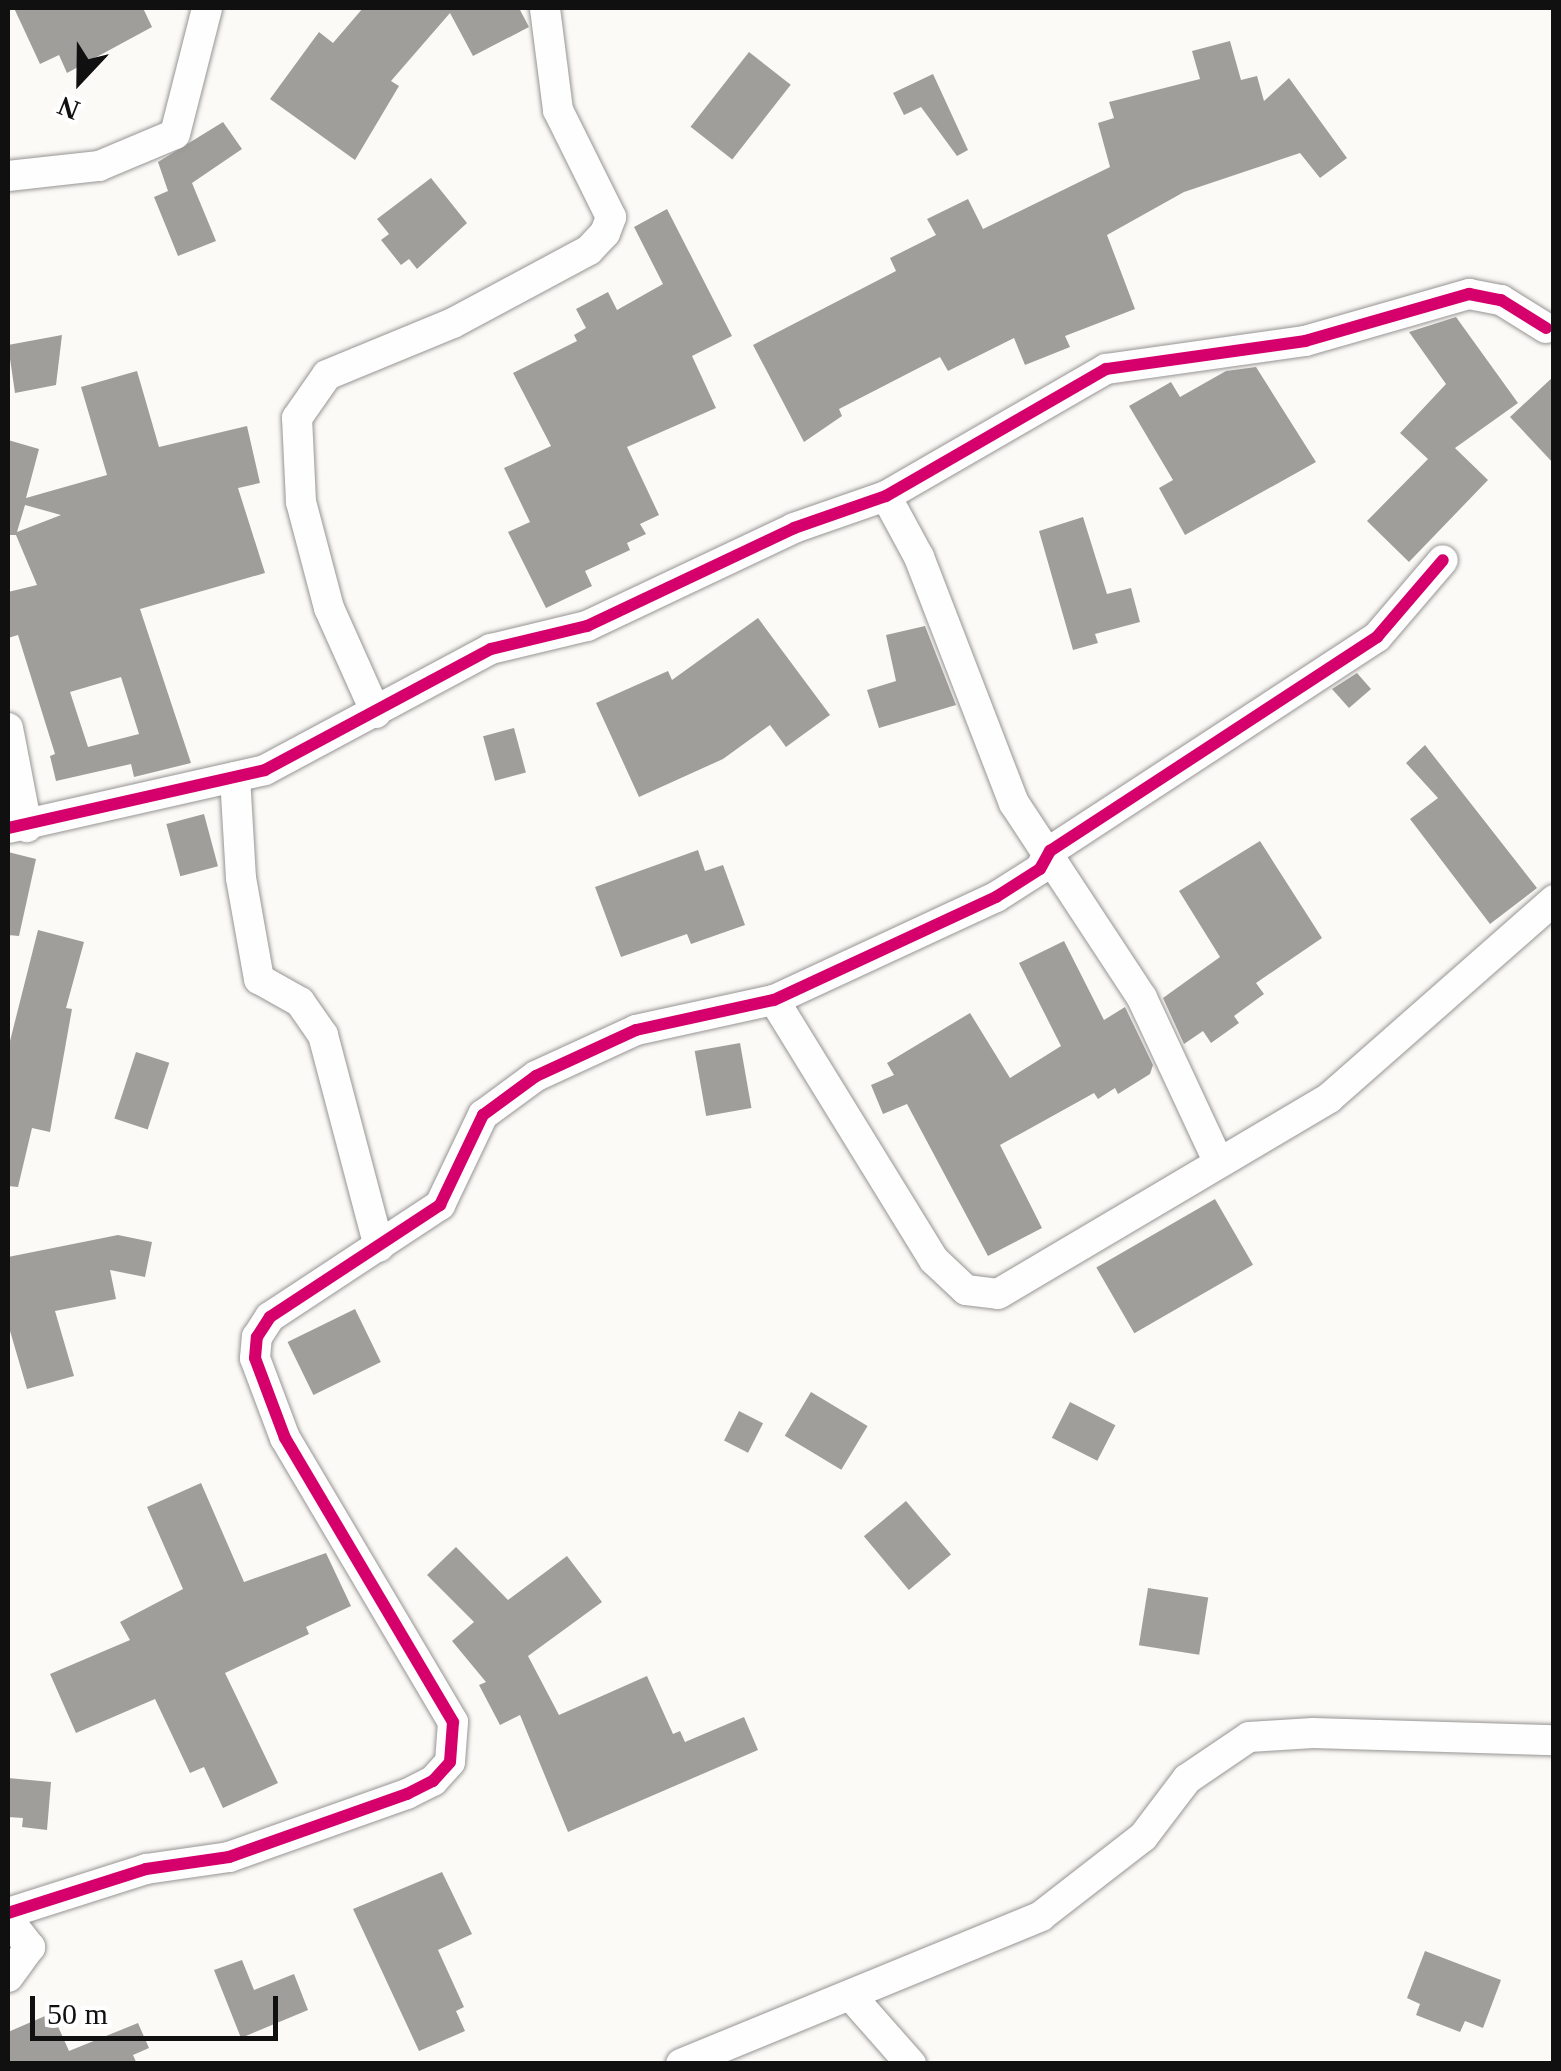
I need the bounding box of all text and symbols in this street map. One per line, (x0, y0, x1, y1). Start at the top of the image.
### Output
north arrow (30, 30, 130, 130)
text: N (53, 90, 84, 126)
scale bar (35, 1976, 282, 2038)
text: 50 m (47, 1997, 108, 2030)

